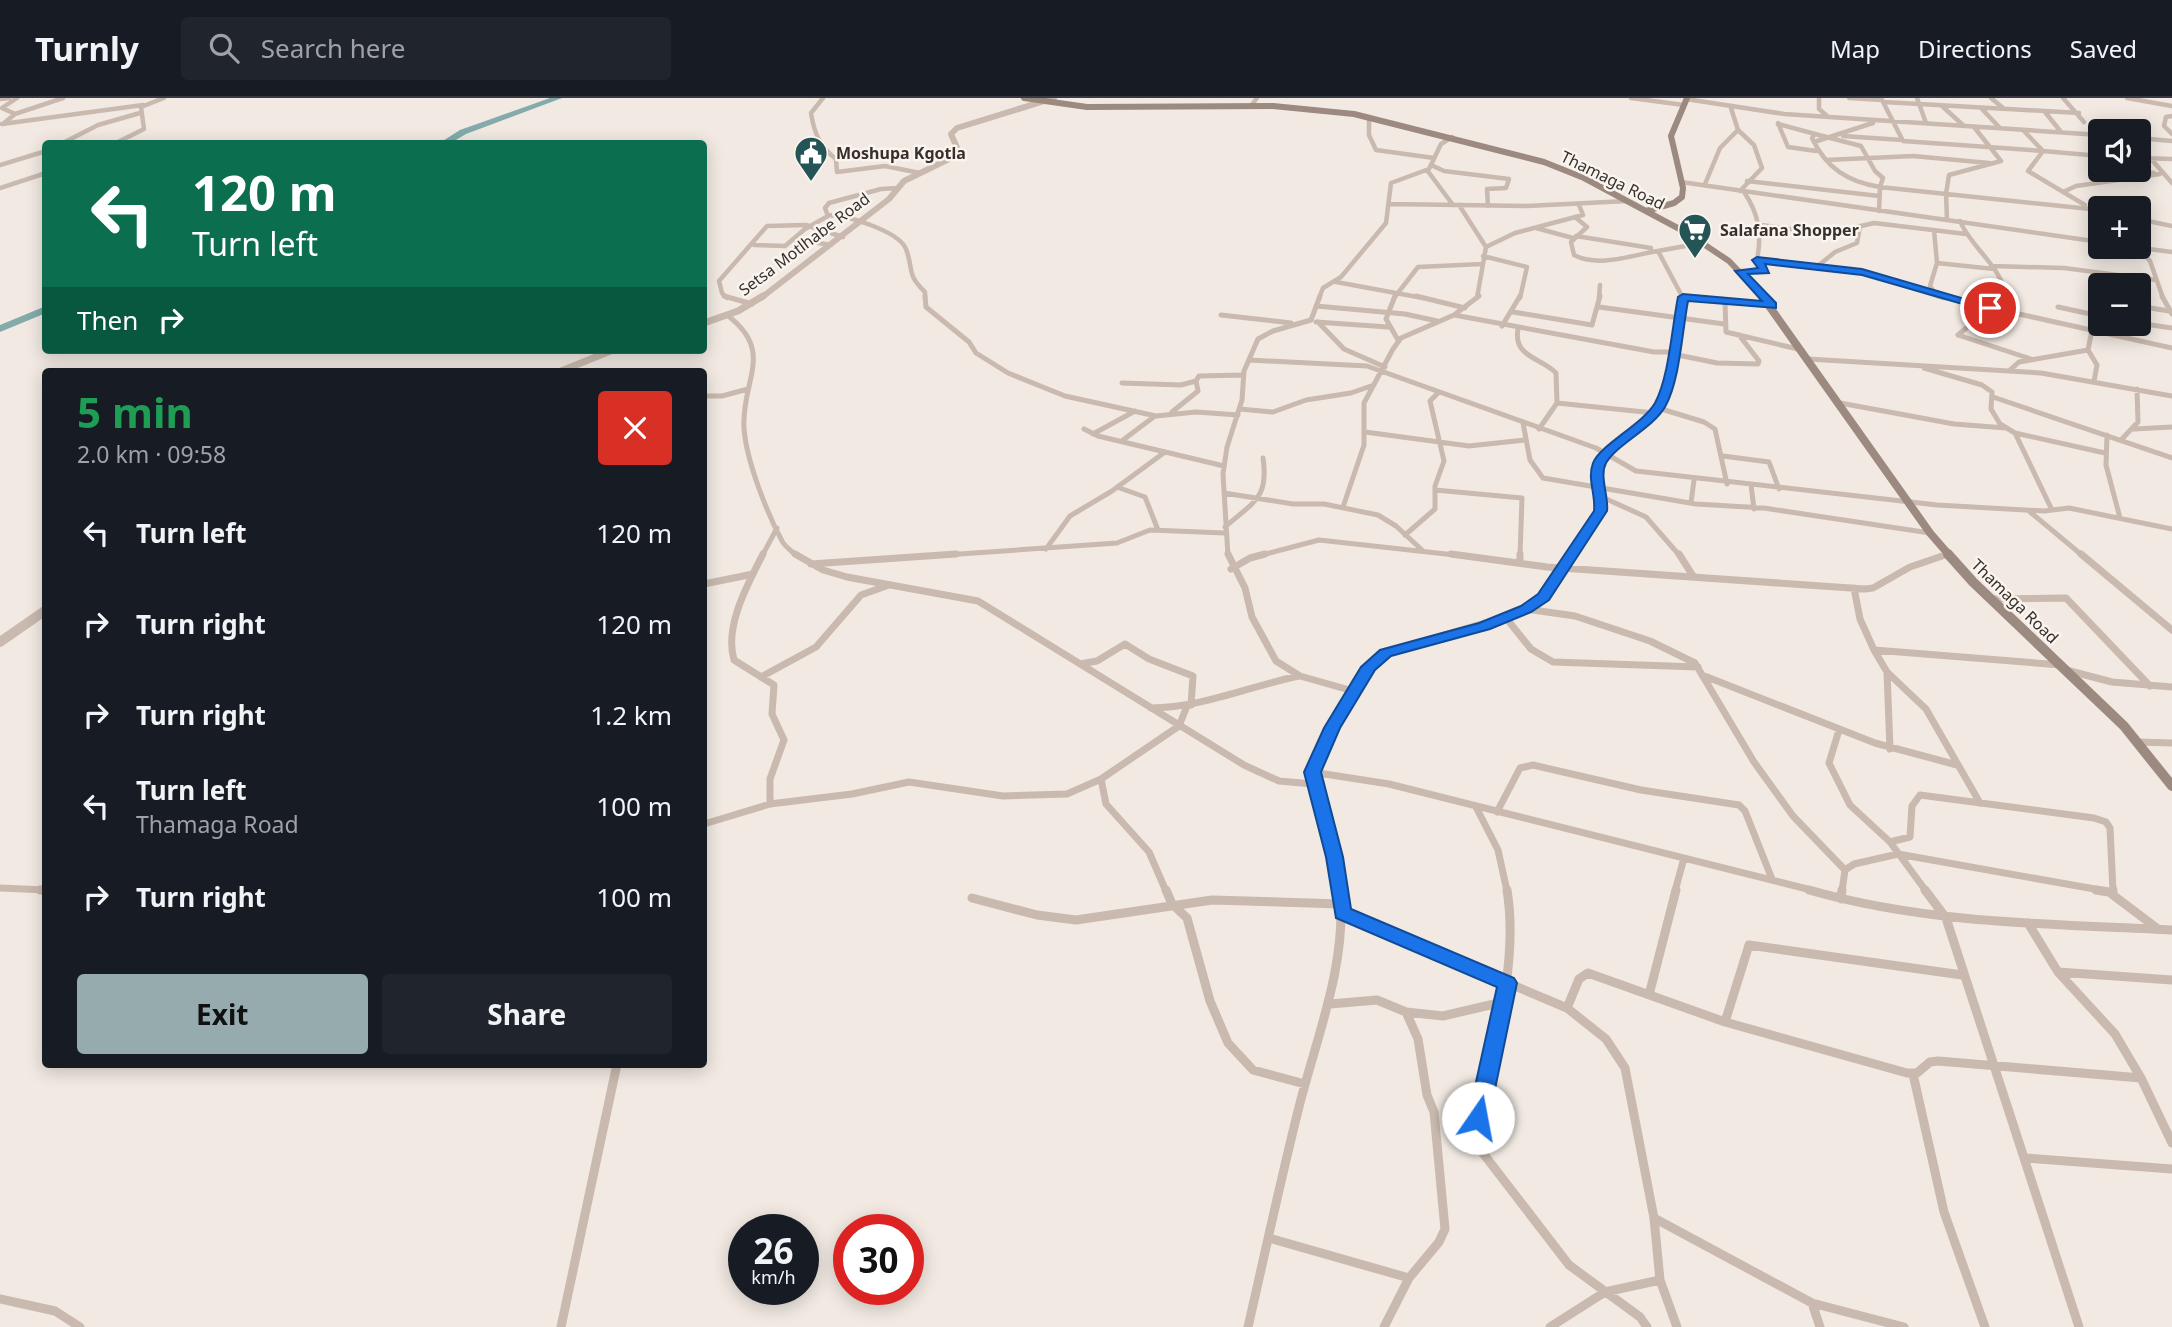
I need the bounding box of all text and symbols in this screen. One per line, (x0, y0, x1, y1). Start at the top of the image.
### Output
search box (181, 17, 671, 80)
text: Turnly (35, 26, 139, 71)
icon: search (205, 29, 243, 67)
text: Search here (261, 30, 405, 66)
text: Map (1830, 32, 1880, 65)
text: Directions (1918, 32, 2032, 65)
text: Saved (2070, 32, 2137, 65)
map controls (2088, 119, 2151, 336)
button: sound (2088, 119, 2151, 182)
public building icon: Moshupa Kgotla (792, 134, 830, 183)
place label: Moshupa Kgotla (836, 142, 966, 164)
street label: Thamaga Road (1557, 145, 1669, 215)
text: 120 m (192, 159, 337, 225)
icon: left (77, 168, 168, 259)
street label: Setsa Motlhabe Road (734, 187, 874, 301)
button: + (2088, 196, 2151, 259)
supermarket icon: Salafana Shopper (1676, 211, 1714, 260)
place label: Salafana Shopper (1720, 219, 1859, 241)
text: Turn left (192, 222, 318, 265)
button: − (2088, 273, 2151, 336)
pin (1960, 278, 2020, 338)
icon: arrive (1971, 289, 2009, 327)
icon: right (152, 301, 190, 339)
text: Then (77, 302, 138, 338)
text: 5 min (77, 383, 193, 440)
button: close (598, 391, 672, 465)
text: 2.0 km · 09:58 (77, 438, 226, 470)
icon: left (77, 514, 115, 552)
text: Turn left (136, 515, 247, 551)
text: 120 m (596, 515, 672, 551)
street label: Thamaga Road (1967, 554, 2063, 648)
icon: right (77, 605, 115, 643)
text: Turn right (136, 606, 266, 642)
text: 120 m (596, 606, 672, 642)
icon: right (77, 696, 115, 734)
text: Turn right (136, 697, 266, 733)
text: 1.2 km (590, 697, 672, 733)
text: Turn left (136, 772, 247, 808)
icon: left (77, 787, 115, 825)
text: 100 m (596, 788, 672, 824)
text: Thamaga Road (136, 808, 299, 840)
icon: right (77, 878, 115, 916)
text: Turn right (136, 879, 266, 915)
text: 100 m (596, 879, 672, 915)
button: Exit (77, 974, 368, 1054)
button: Share (382, 974, 672, 1054)
position arrow (1441, 1081, 1515, 1155)
speed limit sign: 30 (833, 1214, 924, 1305)
text: 26 (753, 1227, 794, 1274)
text: km/h (751, 1265, 796, 1289)

